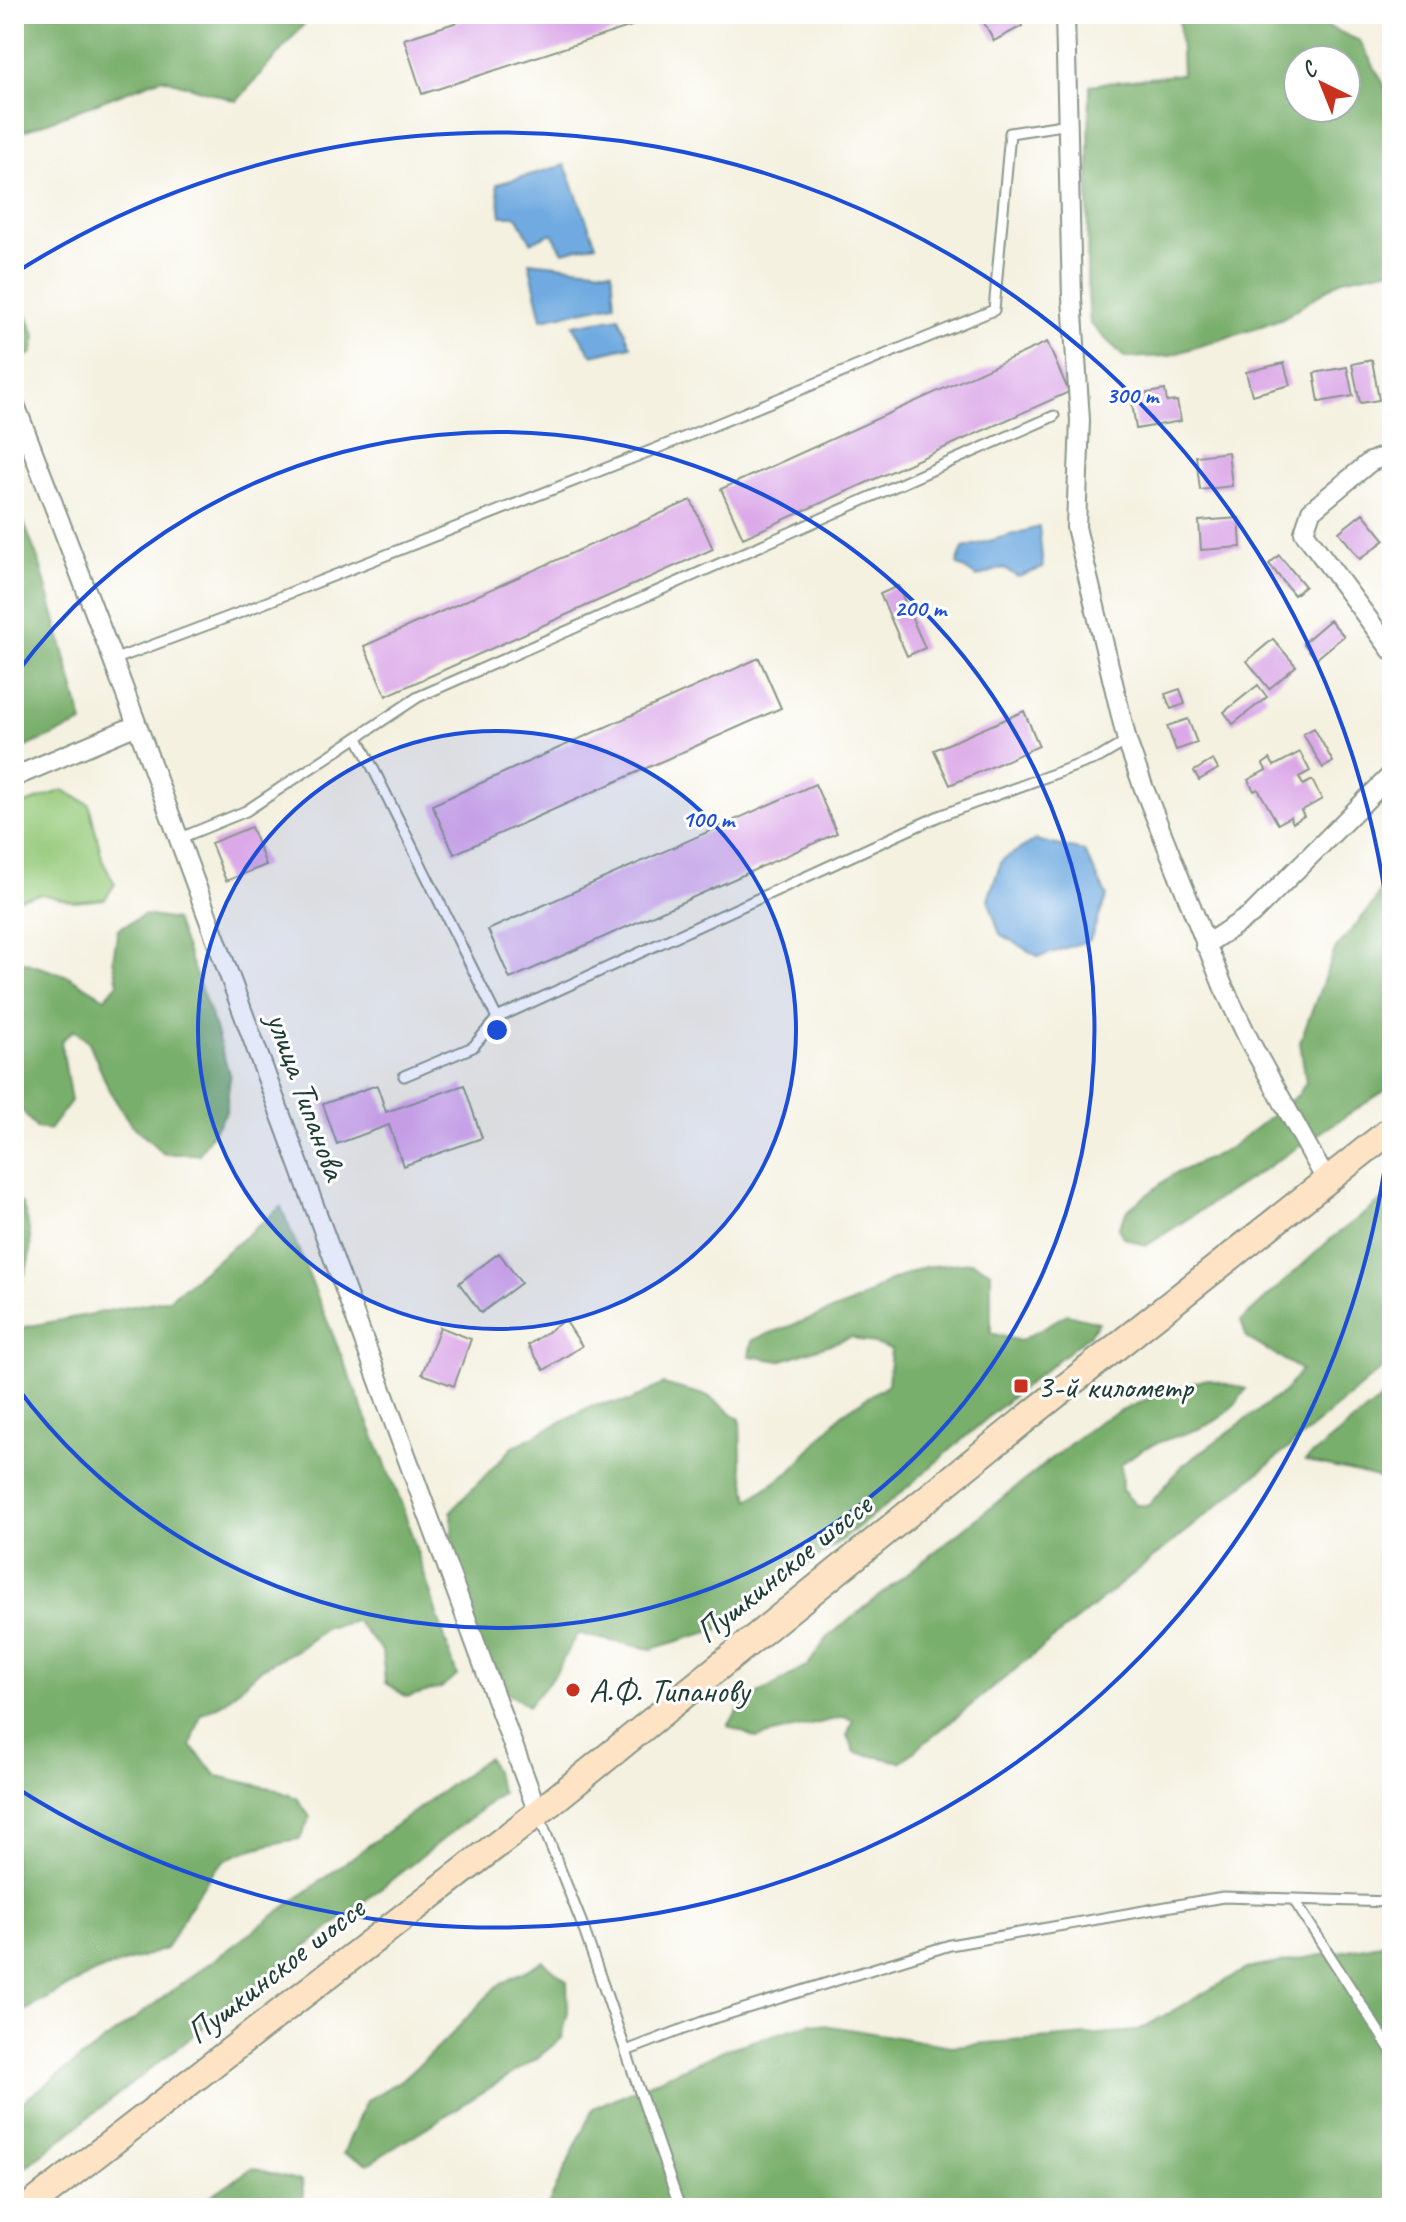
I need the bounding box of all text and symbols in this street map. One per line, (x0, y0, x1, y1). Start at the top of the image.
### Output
north arrow (1282, 44, 1362, 124)
text: С (1296, 54, 1325, 84)
text: 300 m (1106, 380, 1160, 410)
text: 200 m (894, 593, 948, 623)
text: 100 m (682, 804, 736, 834)
street label: улица Типанова (256, 1004, 358, 1188)
centre of rings (483, 1016, 511, 1044)
place label: 3-й километр (1037, 1365, 1195, 1408)
marker: 3-й километр (1012, 1377, 1030, 1395)
street label: Пушкинское шоссе (686, 1482, 882, 1652)
place label: А.Ф. Типанову (589, 1669, 752, 1712)
marker: А.Ф. Типанову (564, 1681, 582, 1699)
street label: Пушкинское шоссе (177, 1886, 374, 2053)

